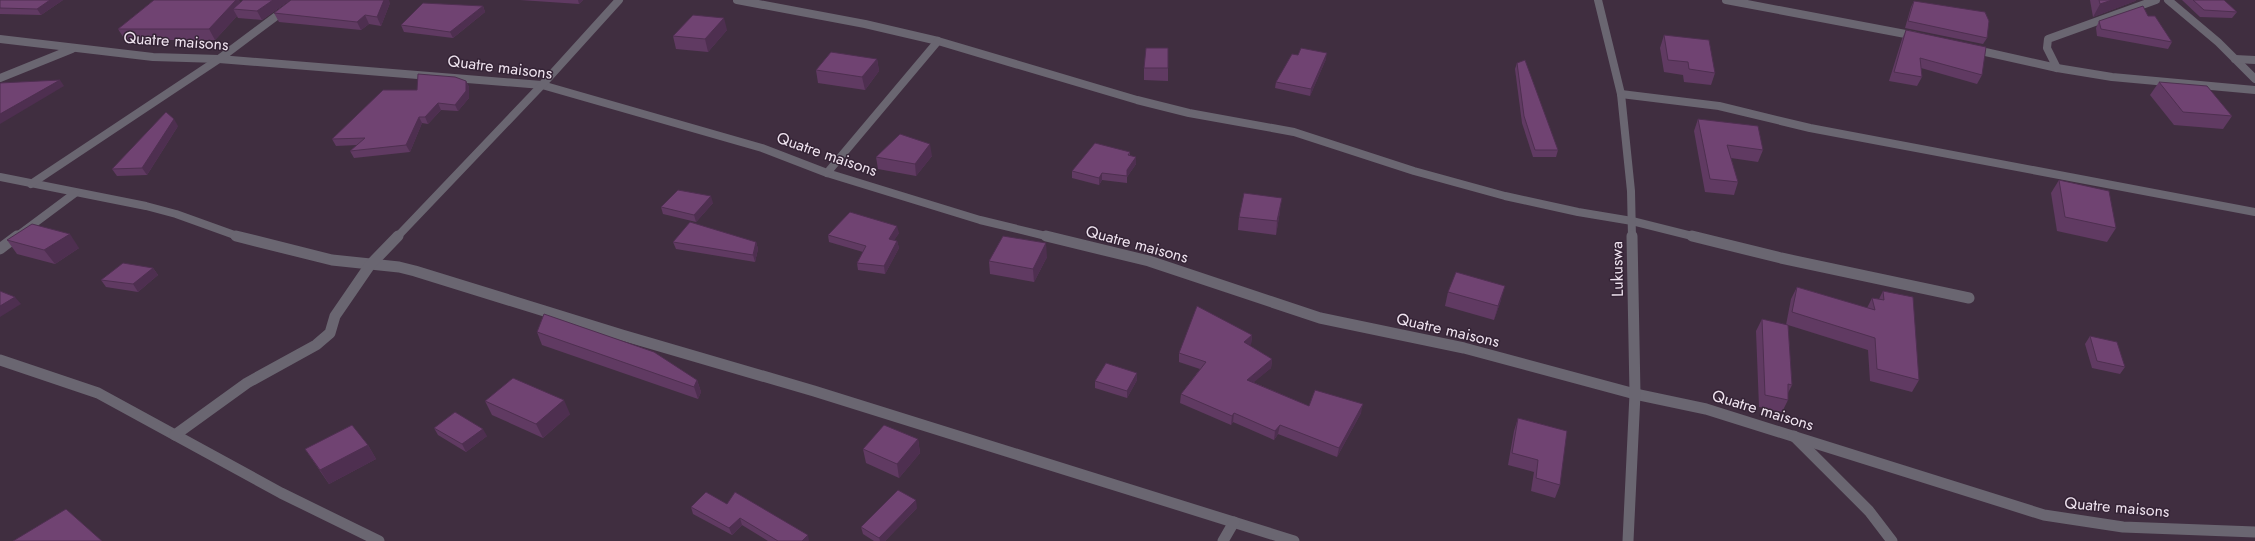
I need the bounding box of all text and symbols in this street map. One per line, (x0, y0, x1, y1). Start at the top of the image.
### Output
street label: Quatre maisons (123, 26, 229, 56)
street label: Quatre maisons (446, 49, 554, 85)
street label: Quatre maisons (774, 126, 880, 182)
street label: Quatre maisons (1083, 219, 1191, 269)
street label: Lukuswa (1605, 241, 1629, 297)
street label: Quatre maisons (1394, 307, 1502, 353)
street label: Quatre maisons (1709, 384, 1817, 436)
street label: Quatre maisons (2064, 491, 2170, 523)

